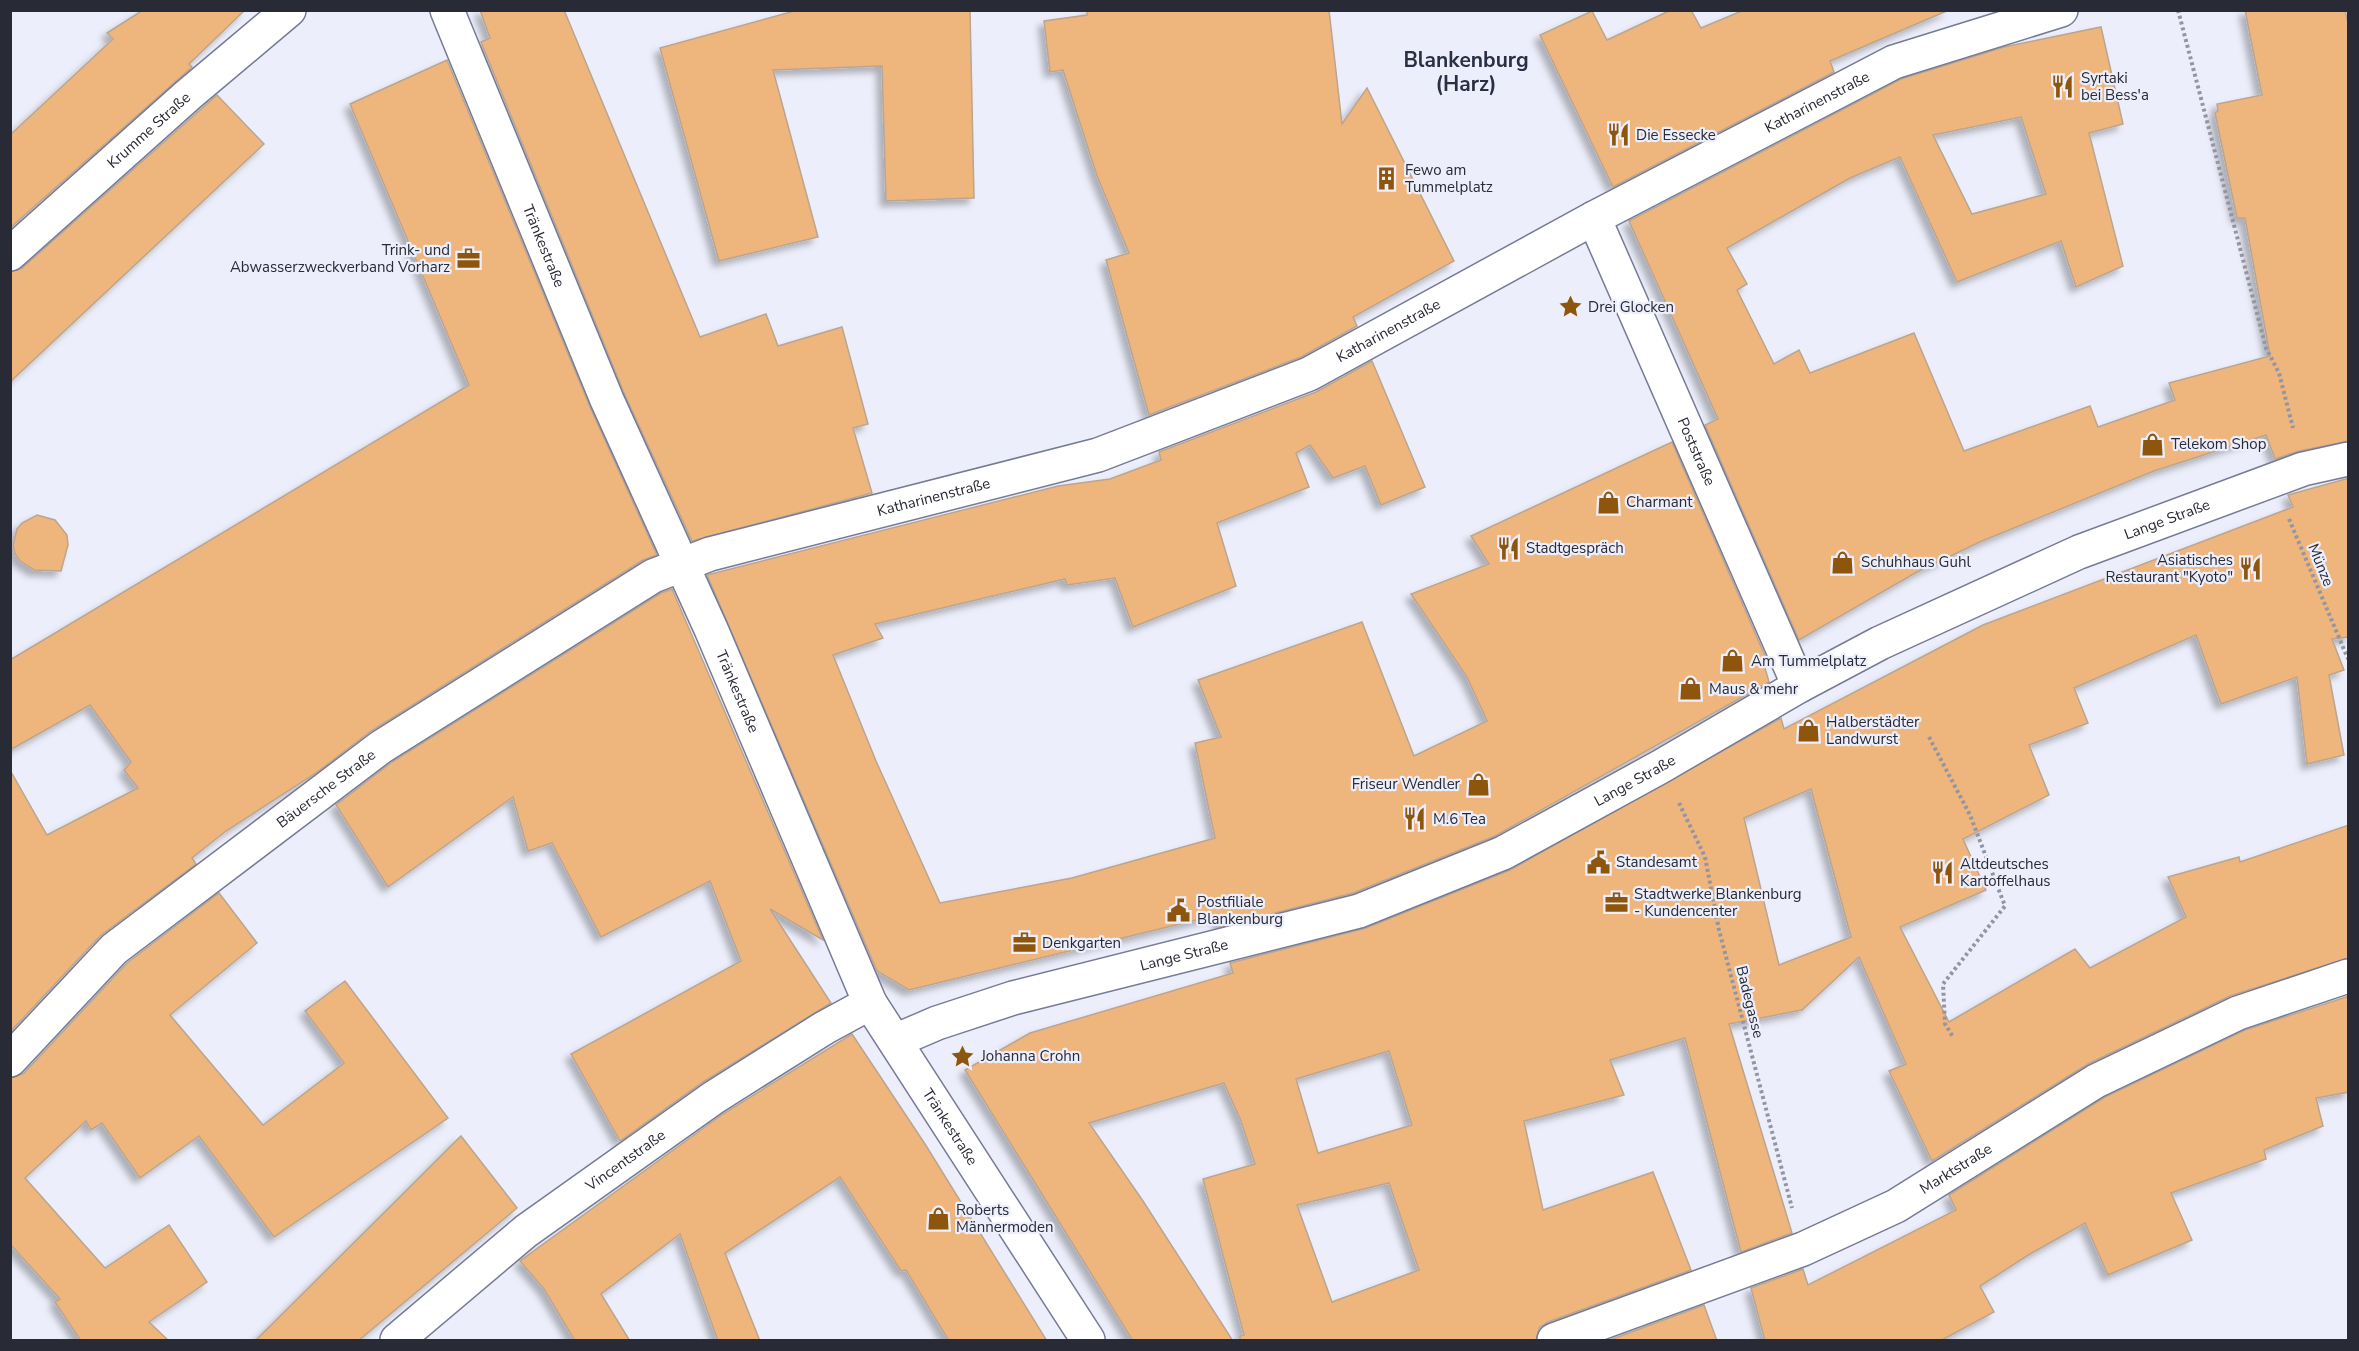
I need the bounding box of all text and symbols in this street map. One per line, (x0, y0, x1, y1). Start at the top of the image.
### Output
district label: Blankenburg (Harz) (1403, 46, 1529, 98)
street label: Katharinenstraße (1761, 66, 1873, 138)
place label: Syrtaki bei Bess'a (2081, 68, 2149, 105)
restaurant icon: Syrtaki bei Bess'a (2050, 74, 2076, 100)
street label: Krumme Straße (103, 87, 195, 173)
restaurant icon: Die Essecke (1605, 122, 1631, 148)
place label: Die Essecke (1636, 125, 1716, 145)
place label: Fewo am Tummelplatz (1405, 160, 1493, 197)
building icon: Fewo am Tummelplatz (1374, 166, 1400, 192)
street label: Tränkestraße (518, 201, 570, 290)
place label: Trink- und Abwasserzweckverband Vorharz (230, 240, 450, 277)
office icon: Trink- und Abwasserzweckverband Vorharz (455, 246, 481, 272)
street label: Katharinenstraße (1333, 294, 1444, 367)
place icon: Drei Glocken (1557, 294, 1583, 320)
place label: Drei Glocken (1588, 297, 1674, 317)
street label: Poststraße (1673, 414, 1720, 489)
shop icon: Telekom Shop (2140, 431, 2166, 457)
place label: Telekom Shop (2171, 434, 2267, 454)
street label: Katharinenstraße (875, 473, 992, 521)
shop icon: Charmant (1595, 489, 1621, 515)
place label: Charmant (1626, 492, 1693, 512)
street label: Lange Straße (2121, 494, 2213, 544)
restaurant icon: Stadtgespräch (1495, 535, 1521, 561)
place label: Stadtgespräch (1526, 538, 1624, 558)
street label: Münze (2303, 541, 2339, 589)
shop icon: Schuhhaus Guhl (1830, 549, 1856, 575)
place label: Asiatisches Restaurant "Kyoto" (2105, 550, 2233, 587)
place label: Schuhhaus Guhl (1861, 552, 1971, 572)
restaurant icon: Asiatisches Restaurant "Kyoto" (2238, 556, 2264, 582)
street label: Tränkestraße (711, 647, 764, 736)
shop icon: Am Tummelplatz (1720, 648, 1746, 674)
place label: Am Tummelplatz (1751, 651, 1866, 671)
shop icon: Maus & mehr (1678, 676, 1704, 702)
place label: Maus & mehr (1709, 679, 1799, 699)
place label: Halberstädter Landwurst (1826, 712, 1920, 749)
shop icon: Halberstädter Landwurst (1795, 718, 1821, 744)
street label: Bäuersche Straße (272, 745, 380, 833)
street label: Lange Straße (1590, 750, 1679, 811)
shop icon: Friseur Wendler (1465, 771, 1491, 797)
place label: Friseur Wendler (1352, 774, 1461, 794)
restaurant icon: M.6 Tea (1402, 806, 1428, 832)
place label: M.6 Tea (1433, 809, 1486, 829)
public building icon: Standesamt (1585, 849, 1611, 875)
place label: Standesamt (1616, 852, 1698, 872)
place label: Altdeutsches Kartoffelhaus (1960, 854, 2051, 891)
restaurant icon: Altdeutsches Kartoffelhaus (1929, 860, 1955, 886)
place label: Stadtwerke Blankenburg - Kundencenter (1634, 884, 1802, 921)
office icon: Stadtwerke Blankenburg - Kundencenter (1603, 890, 1629, 916)
place label: Postfiliale Blankenburg (1197, 892, 1283, 929)
public building icon: Postfiliale Blankenburg (1166, 898, 1192, 924)
office icon: Denkgarten (1011, 930, 1037, 956)
place label: Denkgarten (1042, 933, 1121, 953)
street label: Lange Straße (1138, 934, 1230, 976)
street label: Badegasse (1731, 964, 1769, 1040)
place icon: Johanna Crohn (950, 1043, 976, 1069)
place label: Johanna Crohn (980, 1046, 1080, 1066)
street label: Tränkestraße (918, 1085, 982, 1169)
street label: Vincentstraße (581, 1125, 670, 1196)
street label: Marktstraße (1916, 1139, 1996, 1199)
place label: Roberts Männermoden (956, 1200, 1054, 1237)
shop icon: Roberts Männermoden (925, 1206, 951, 1232)

